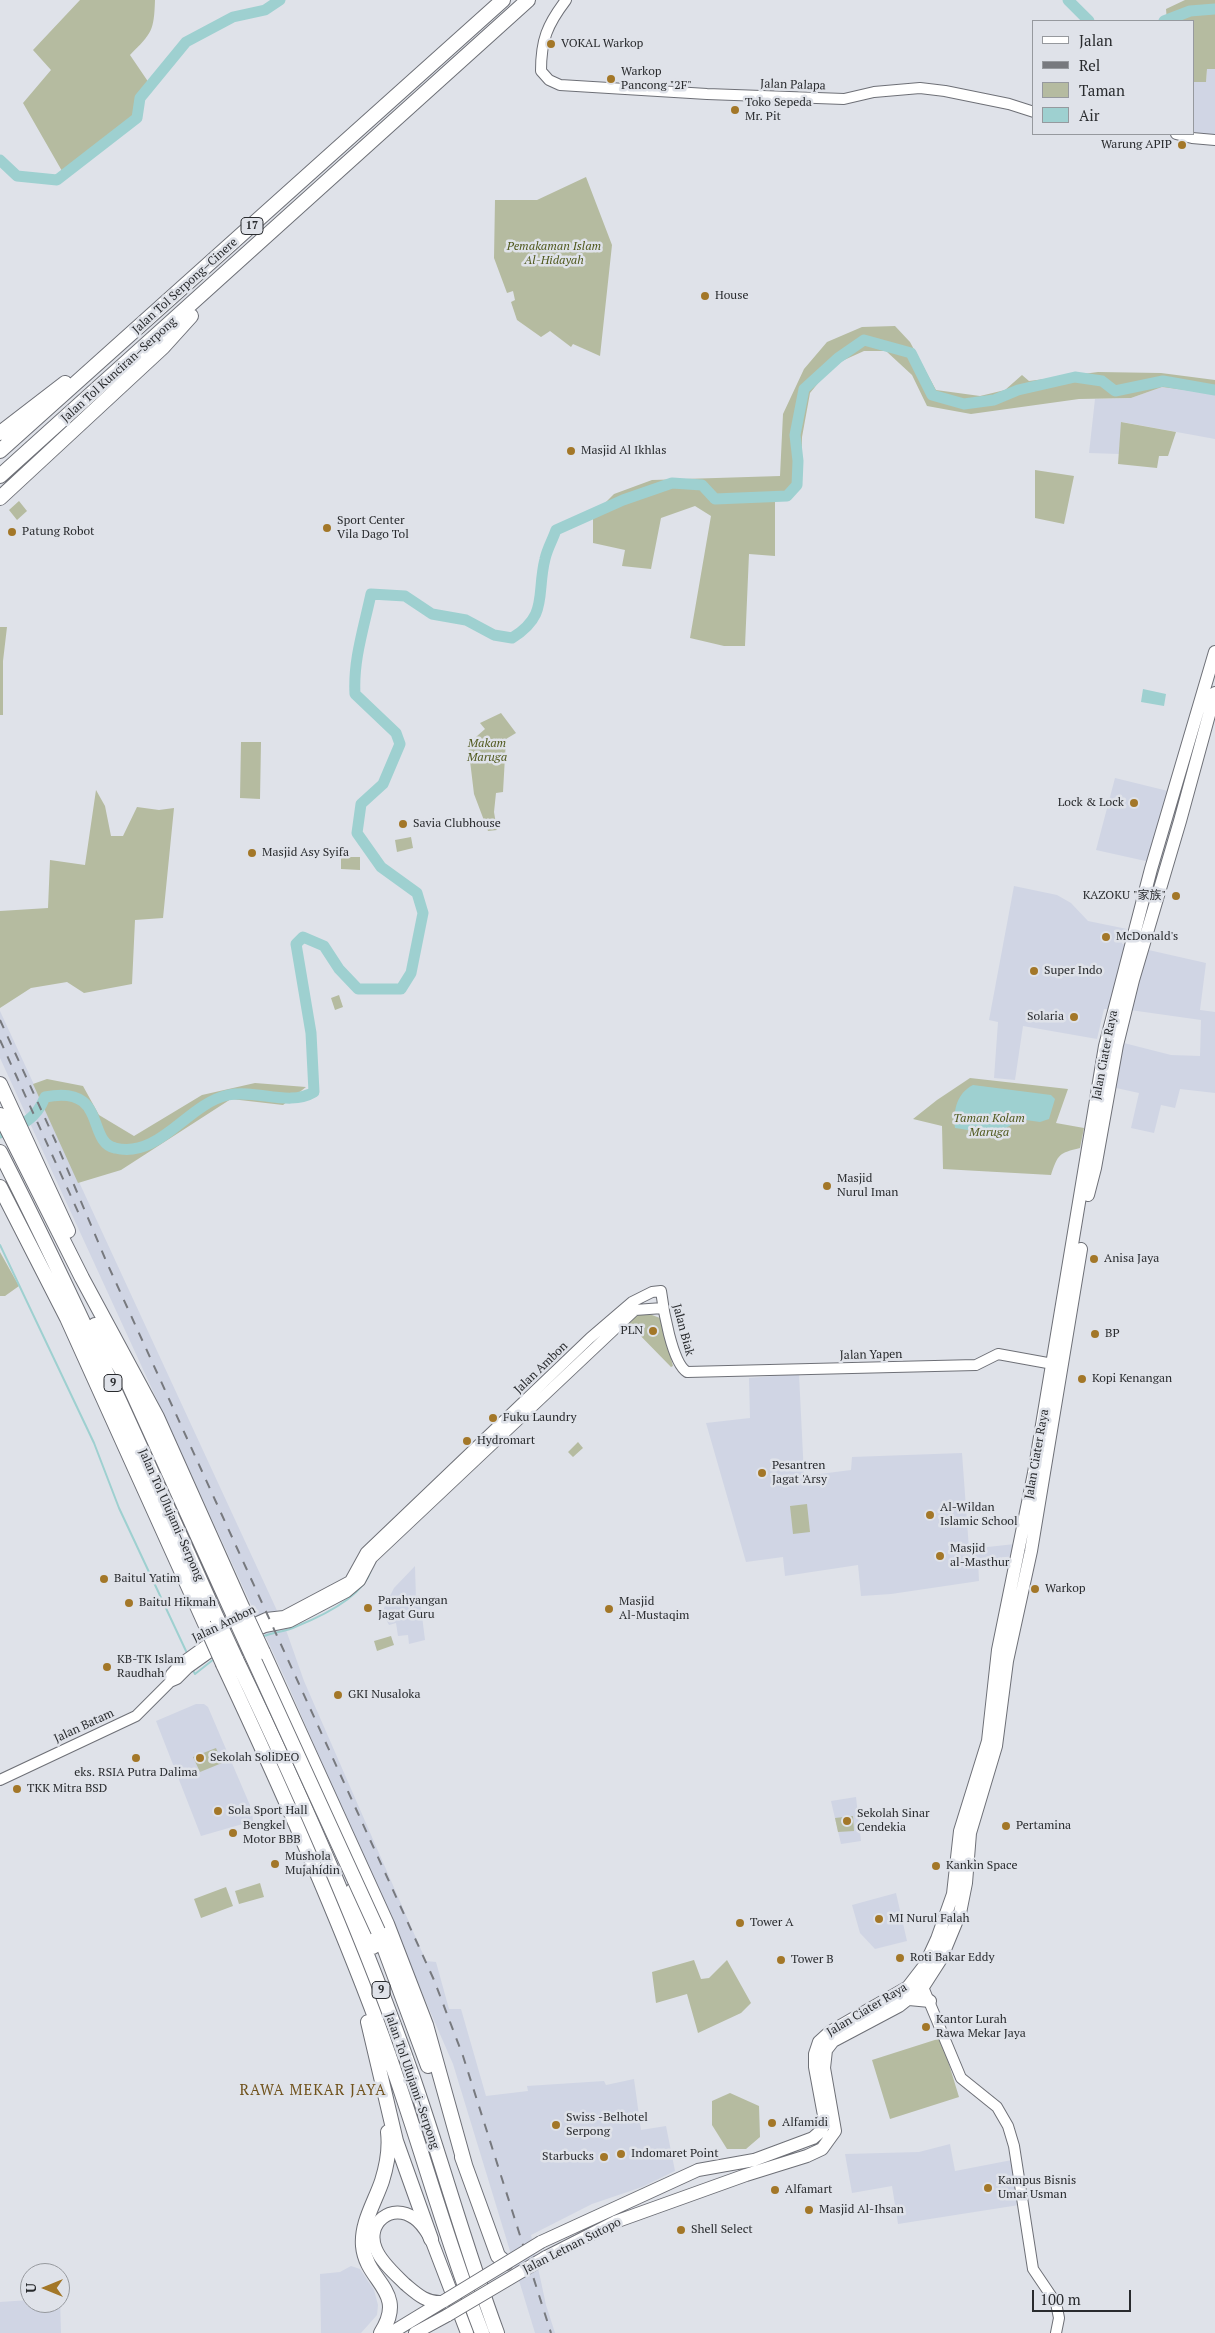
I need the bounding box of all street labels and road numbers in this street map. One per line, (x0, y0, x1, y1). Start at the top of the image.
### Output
street label: Jalan Palapa (760, 77, 826, 93)
road number: 17 (241, 218, 263, 235)
street label: Jalan Tol Serpong–Cinere (130, 235, 240, 337)
street label: Jalan Tol Kunciran–Serpong (58, 314, 180, 426)
street label: Jalan Ciater Raya (1089, 1009, 1121, 1101)
street label: Jalan Biak (669, 1302, 697, 1358)
street label: Jalan Ambon (511, 1339, 571, 1397)
street label: Jalan Yapen (840, 1347, 902, 1363)
road number: 9 (104, 1375, 122, 1392)
street label: Jalan Ciater Raya (1022, 1408, 1052, 1500)
street label: Jalan Tol Ulujami–Serpong (135, 1447, 207, 1583)
street label: Jalan Ambon (190, 1602, 258, 1646)
street label: Jalan Batam (52, 1706, 116, 1746)
street label: Jalan Ciater Raya (824, 1980, 910, 2040)
road number: 9 (372, 1982, 390, 1998)
street label: Jalan Tol Ulujami–Serpong (382, 2011, 442, 2151)
street label: Jalan Letnan Sutopo (521, 2215, 623, 2277)

